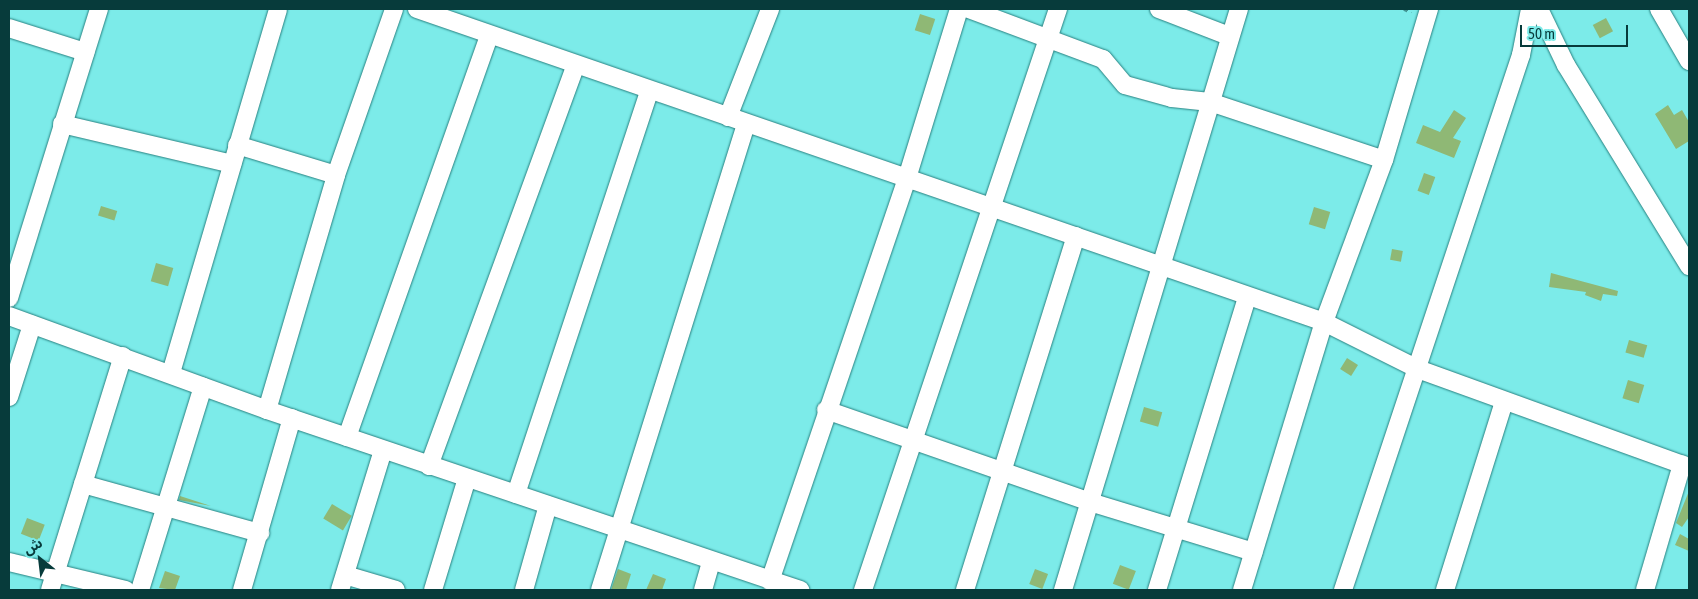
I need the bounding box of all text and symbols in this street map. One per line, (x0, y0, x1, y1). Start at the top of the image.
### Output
scale bar (1523, 15, 1630, 47)
text: 50 m (1528, 25, 1555, 42)
north arrow (15, 534, 65, 584)
text: ش (20, 534, 45, 558)

